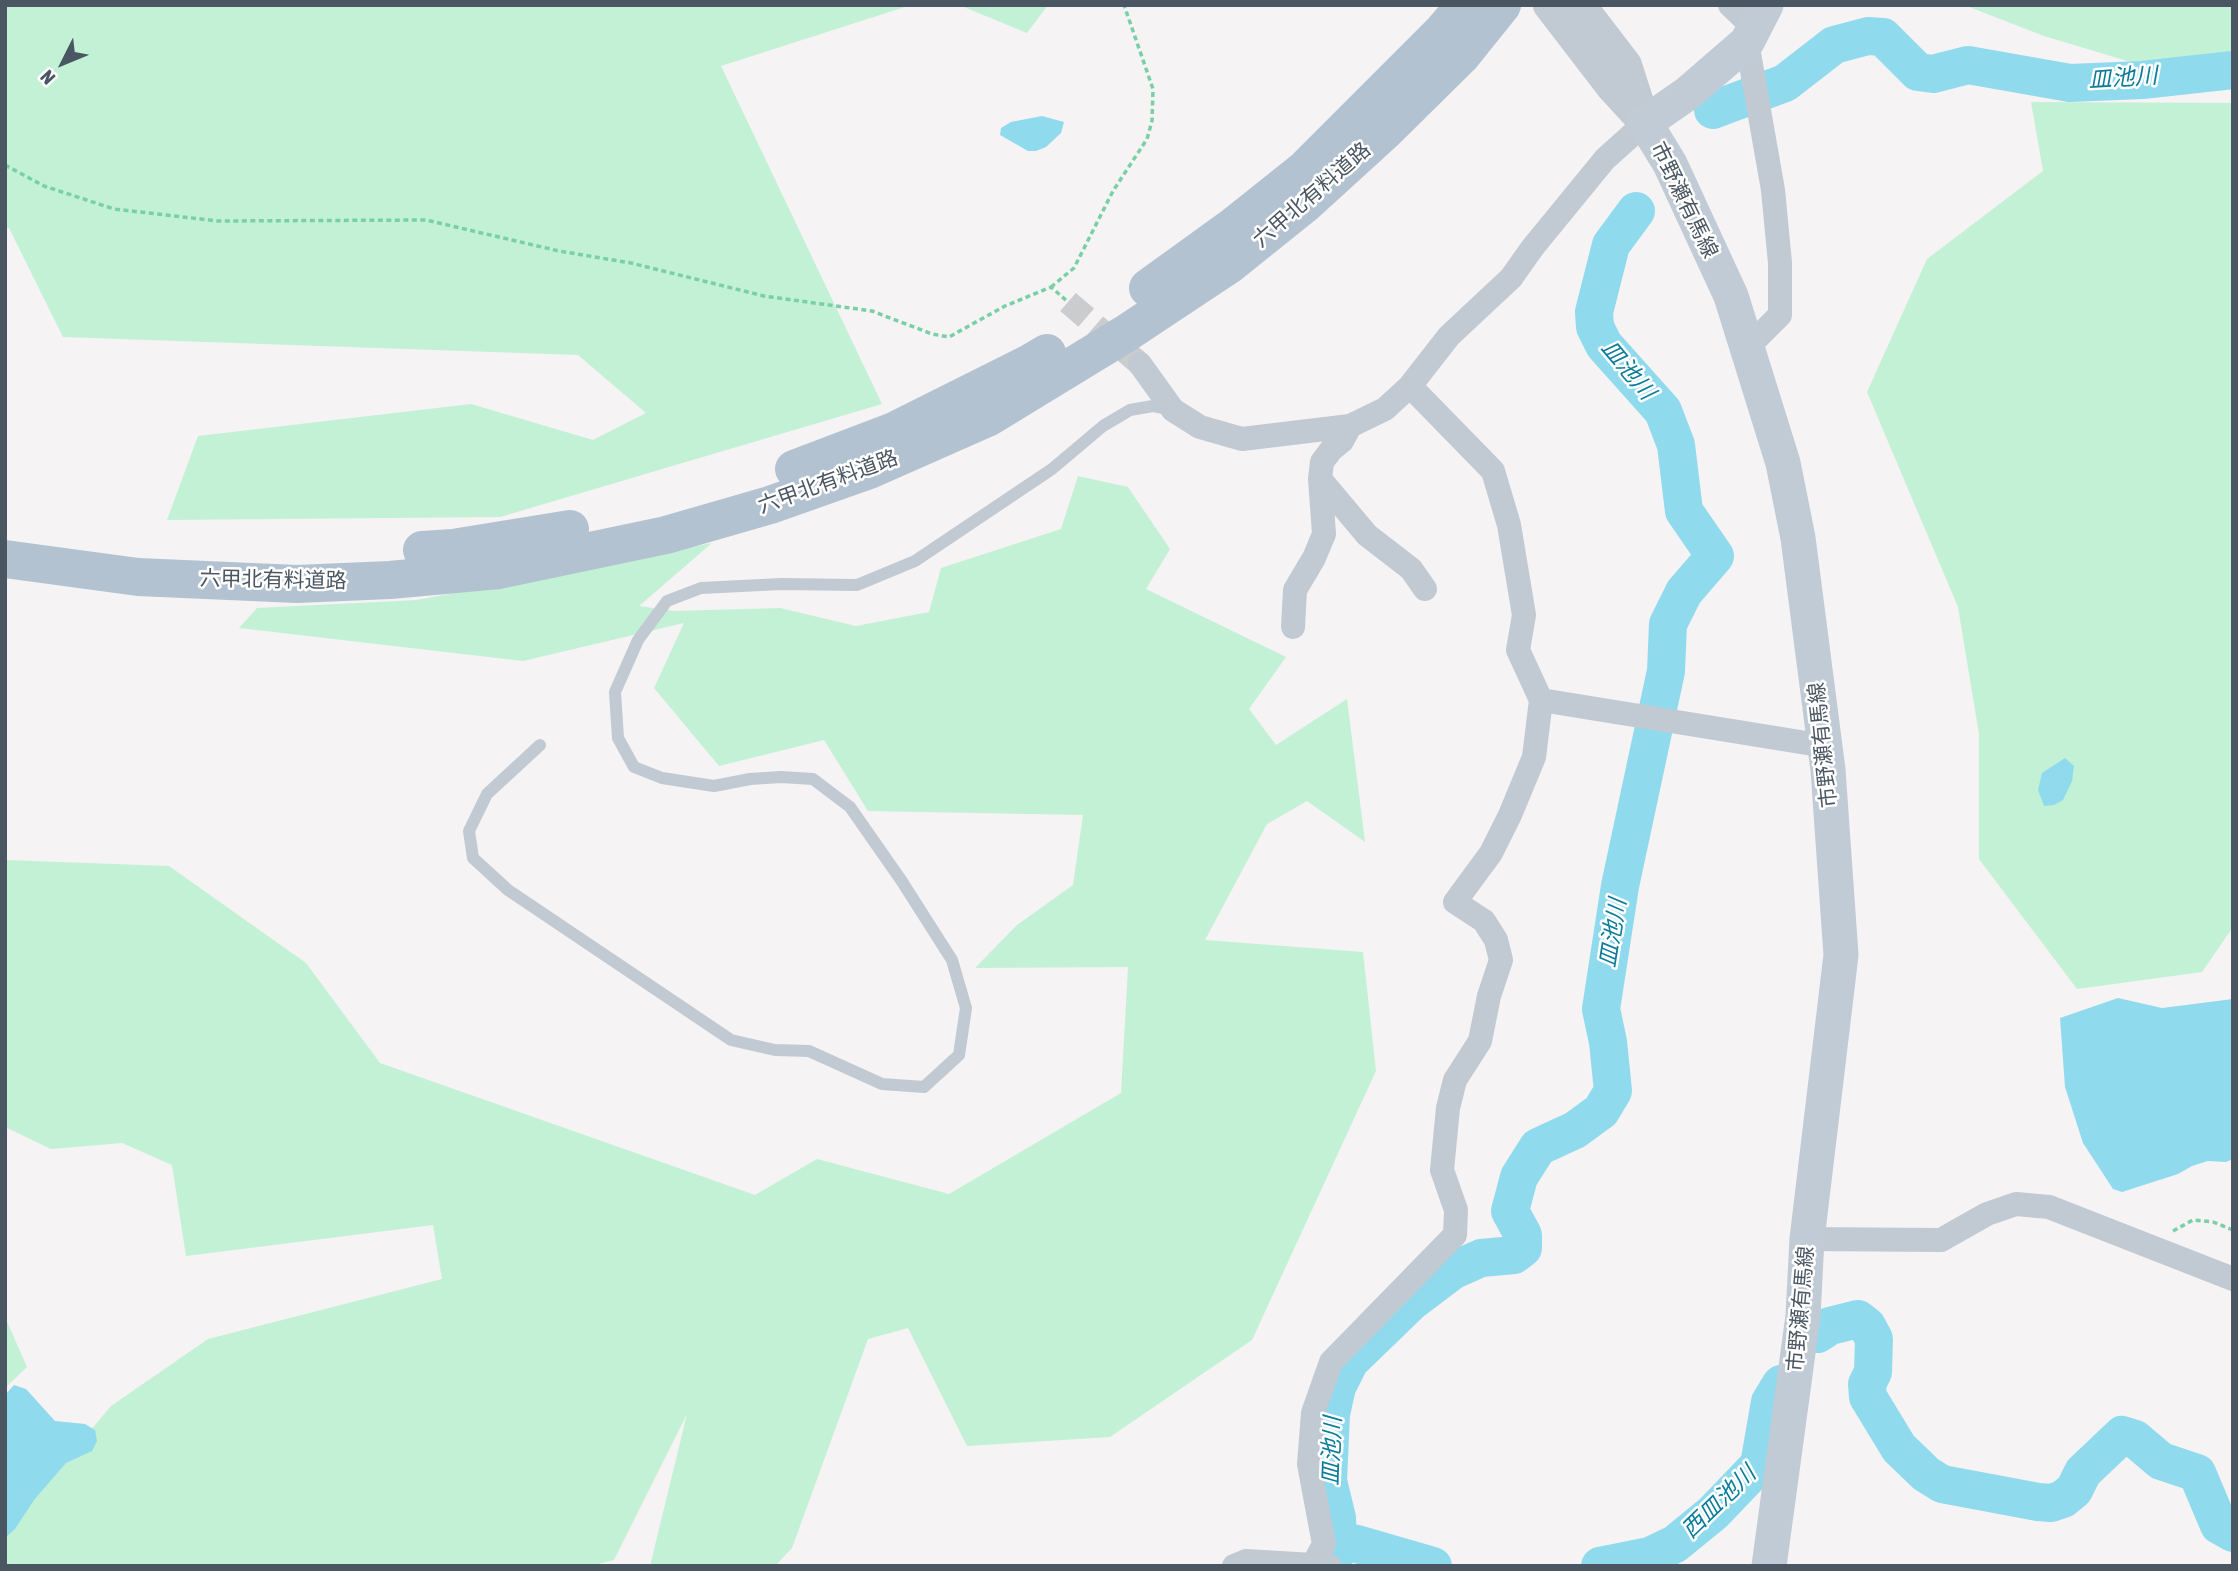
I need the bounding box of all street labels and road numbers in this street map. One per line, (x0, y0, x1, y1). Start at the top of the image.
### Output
street label: 六甲北有料道路 (1248, 137, 1376, 253)
street label: 市野瀬有馬線 (1645, 138, 1723, 262)
street label: 六甲北有料道路 (755, 445, 901, 519)
street label: 六甲北有料道路 (199, 566, 347, 594)
street label: 市野瀬有馬線 (1804, 681, 1842, 809)
street label: 市野瀬有馬線 (1783, 1245, 1819, 1373)

